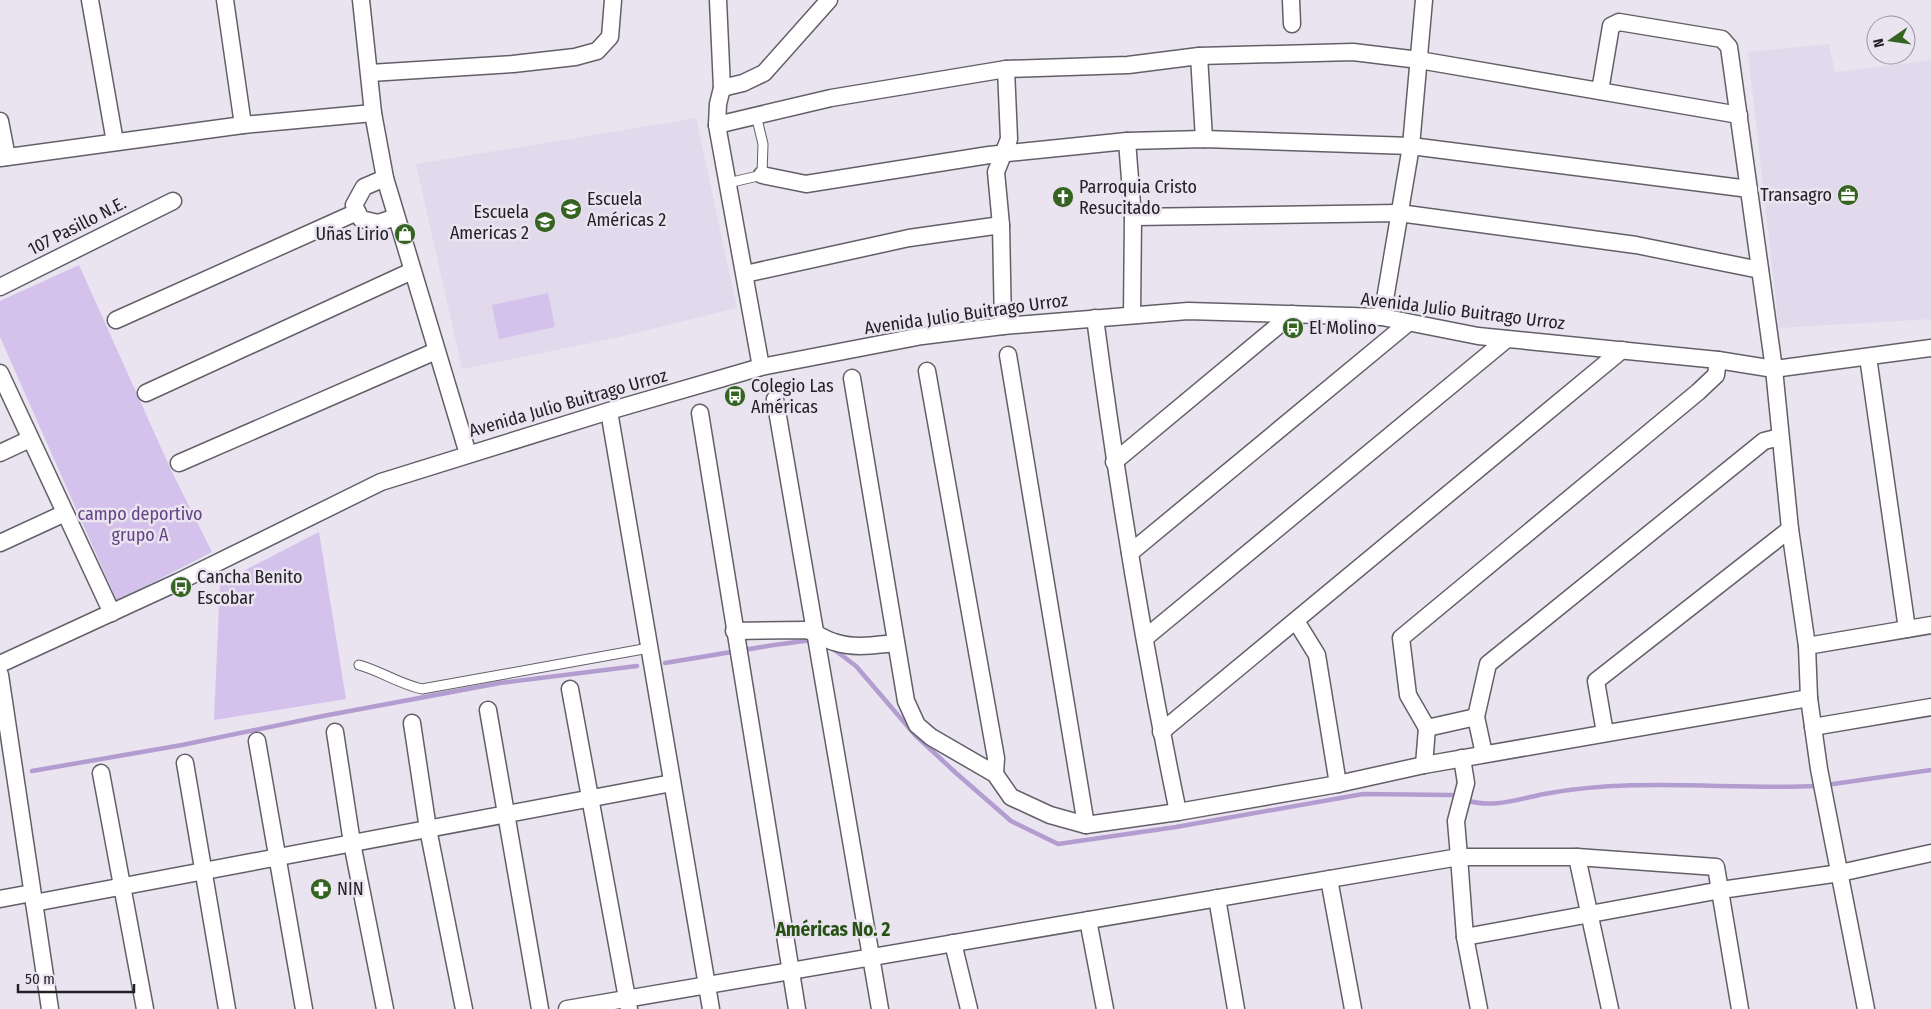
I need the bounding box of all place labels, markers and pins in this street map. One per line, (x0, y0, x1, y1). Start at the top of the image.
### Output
place label: Parroquia Cristo Resucitado (1079, 176, 1197, 219)
office icon: Transagro (1836, 183, 1860, 207)
place label: Transagro (1760, 184, 1832, 206)
church icon: Parroquia Cristo Resucitado (1051, 185, 1075, 209)
place label: Escuela Américas 2 (587, 188, 666, 231)
school or university icon: Escuela Américas 2 (559, 197, 583, 221)
place label: Escuela Americas 2 (450, 201, 529, 244)
school or university icon: Escuela Americas 2 (533, 210, 557, 234)
shop icon: Uñas Lirio (393, 222, 417, 246)
place label: Uñas Lirio (316, 223, 389, 245)
bus stop icon: El Molino (1281, 316, 1305, 340)
place label: El Molino (1309, 317, 1377, 339)
place label: Colegio Las Américas (751, 375, 834, 418)
bus stop icon: Colegio Las Américas (723, 384, 747, 408)
place label: Cancha Benito Escobar (197, 566, 302, 609)
bus stop icon: Cancha Benito Escobar (169, 575, 193, 599)
pharmacy icon: NIN (309, 877, 333, 901)
place label: NIN (337, 878, 364, 900)

